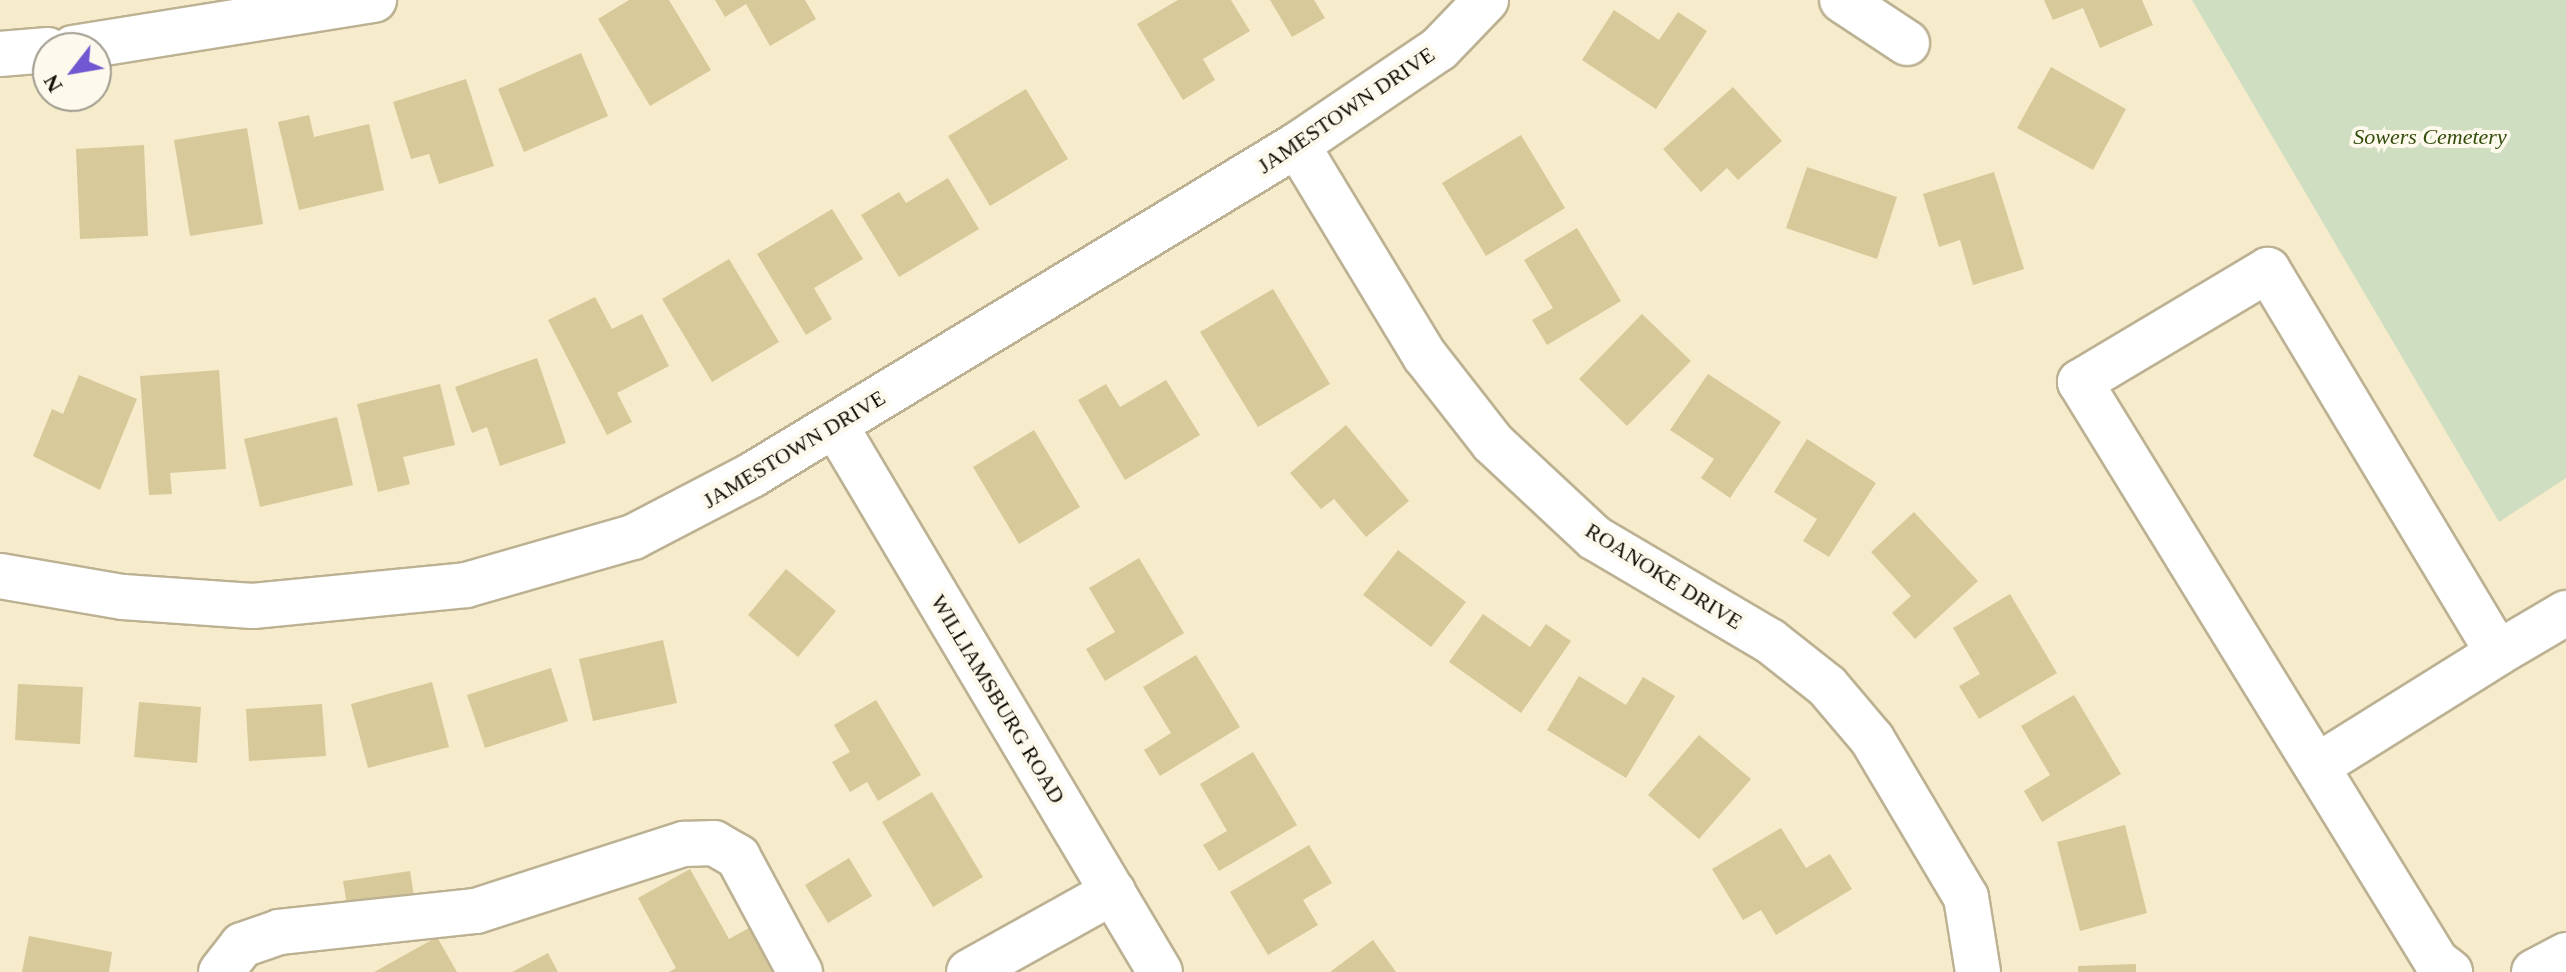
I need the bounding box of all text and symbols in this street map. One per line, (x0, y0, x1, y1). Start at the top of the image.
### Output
north arrow (32, 32, 112, 112)
street label: JAMESTOWN DRIVE (1252, 41, 1440, 179)
text: N (38, 70, 68, 97)
park label: Sowers Cemetery (2353, 124, 2507, 150)
street label: JAMESTOWN DRIVE (698, 384, 890, 514)
street label: ROANOKE DRIVE (1581, 517, 1747, 635)
street label: WILLIAMSBURG ROAD (925, 590, 1071, 808)

